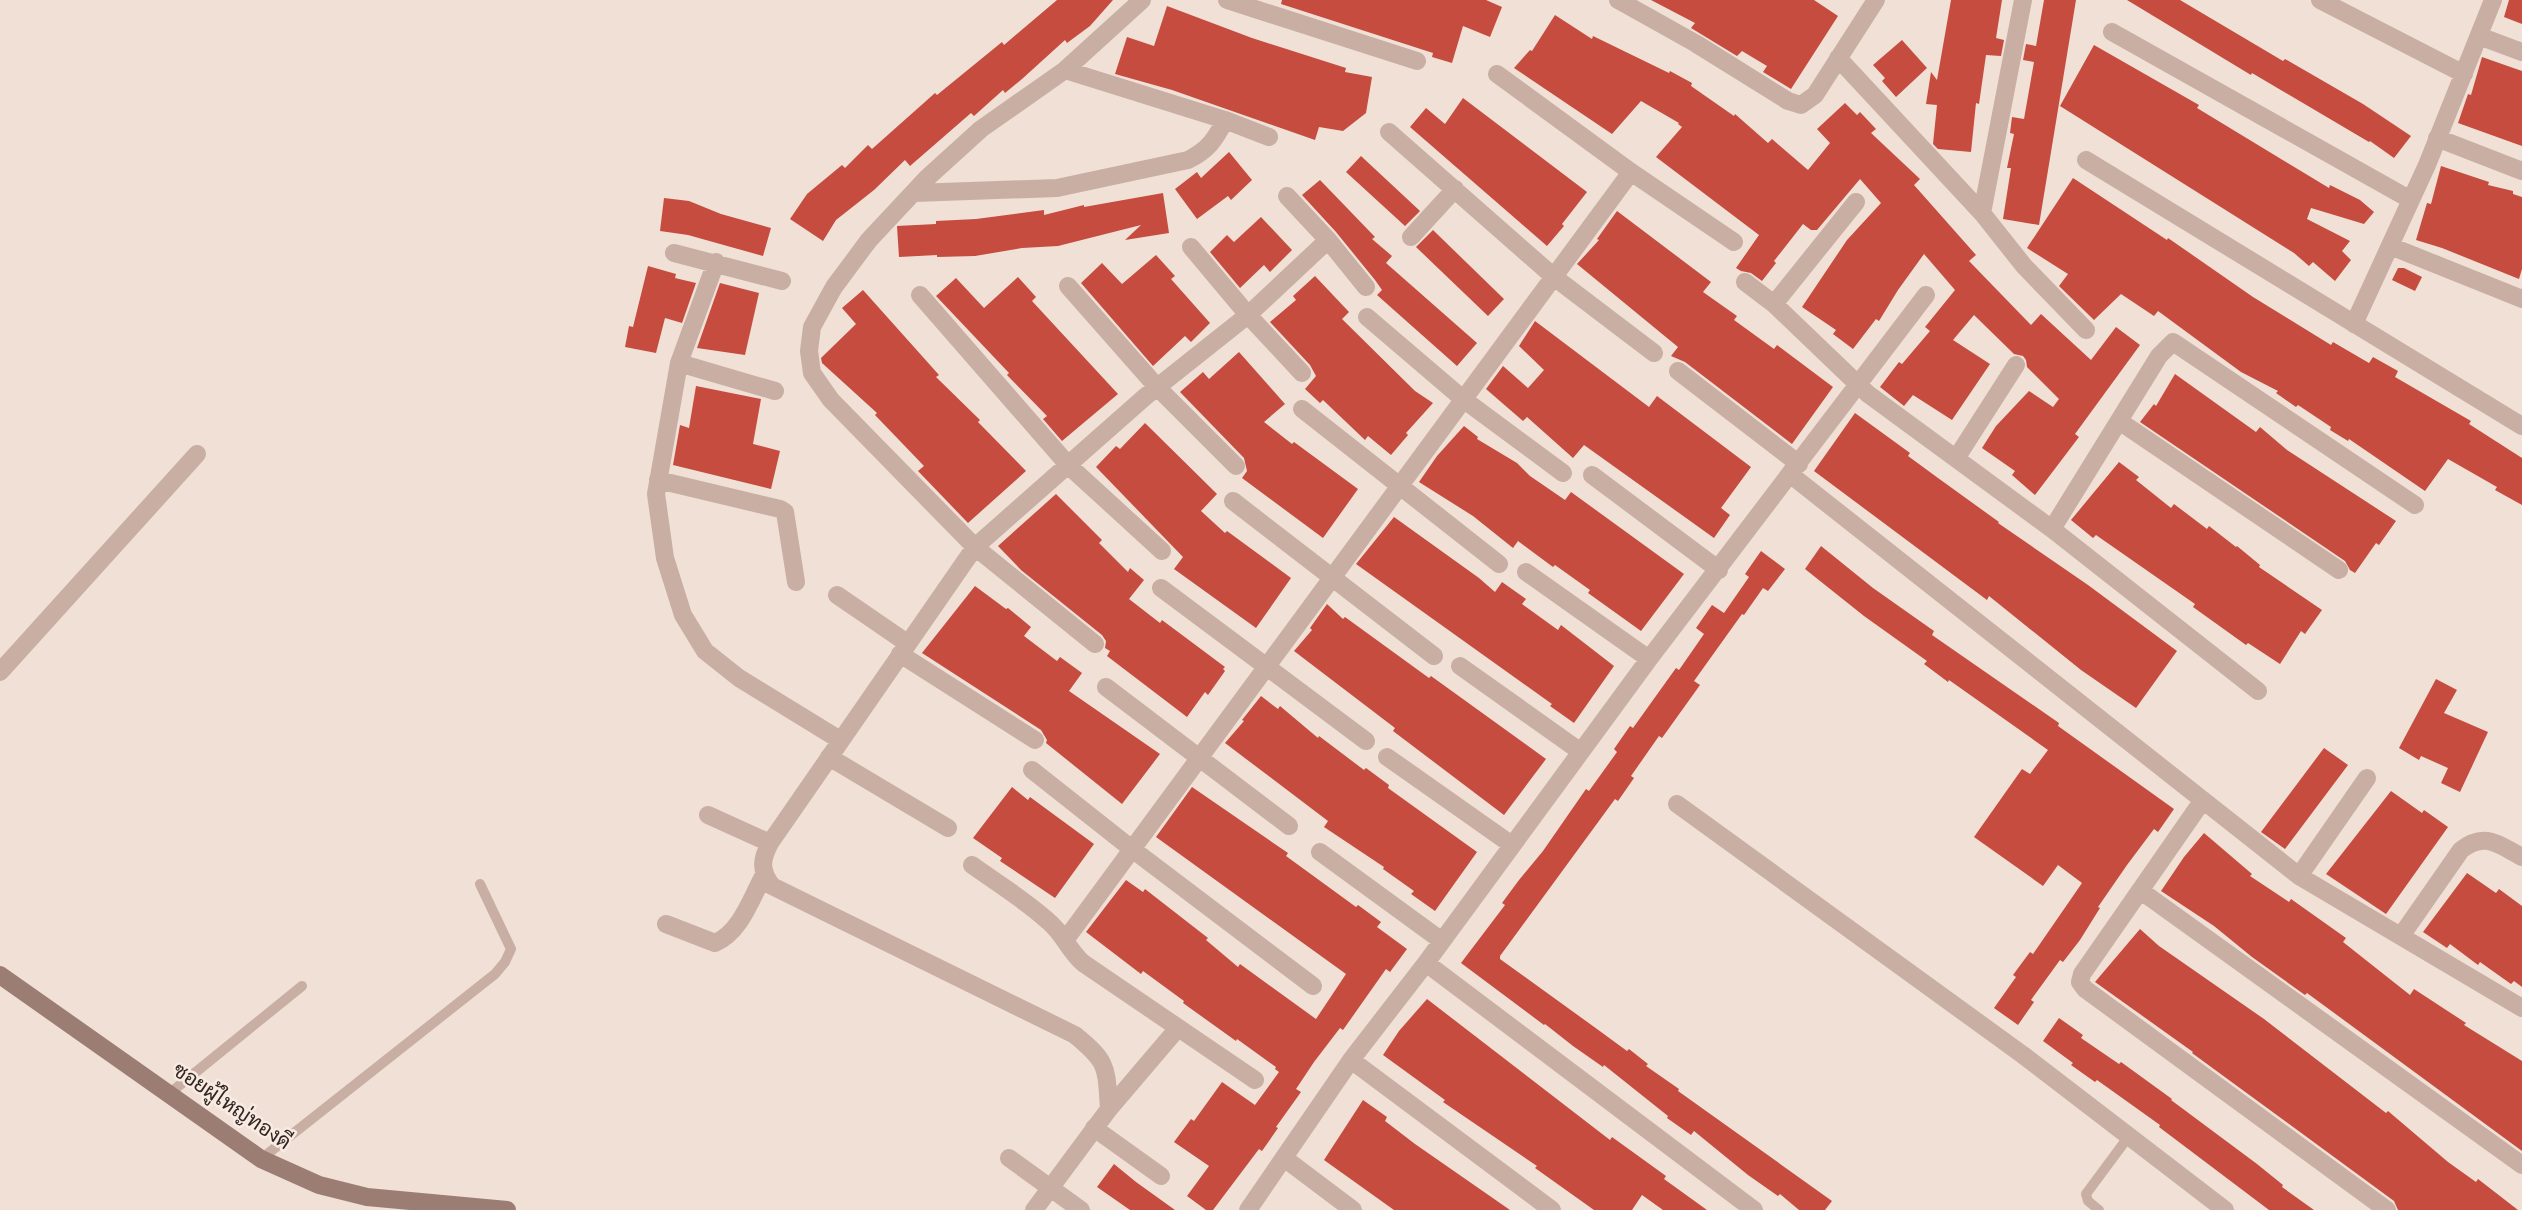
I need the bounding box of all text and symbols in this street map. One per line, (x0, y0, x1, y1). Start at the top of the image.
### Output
street label: ซอยผู้ใหญ่ทองดี (167, 1057, 296, 1157)

